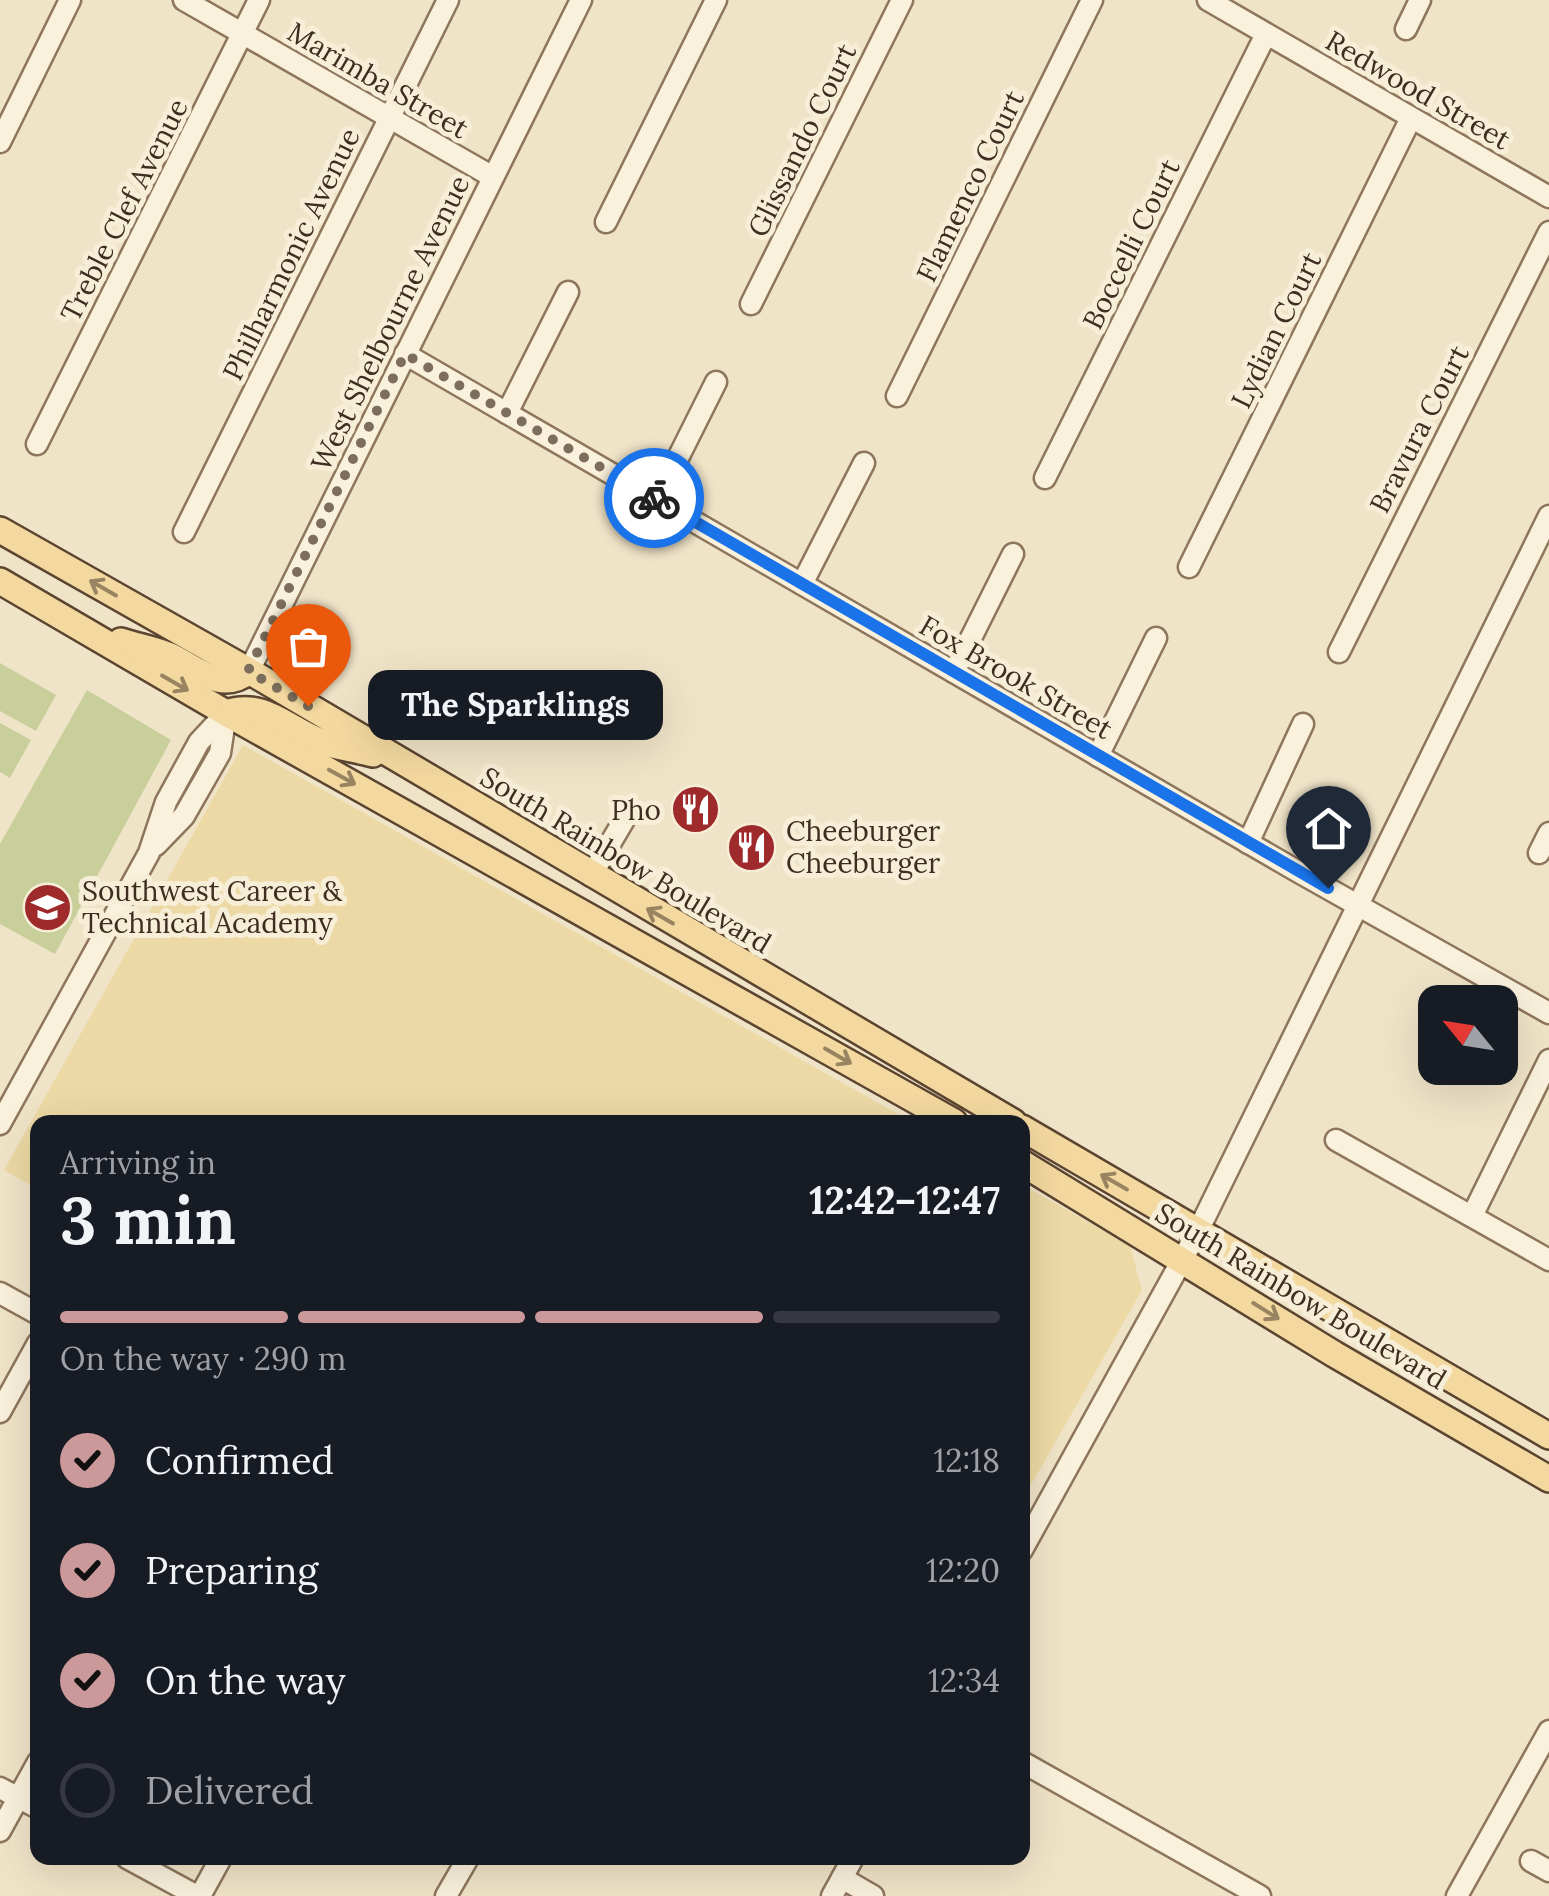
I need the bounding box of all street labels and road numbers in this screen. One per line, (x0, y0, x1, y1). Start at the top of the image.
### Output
street label: Marimba Street (281, 14, 475, 146)
street label: Redwood Street (1319, 23, 1517, 158)
street label: Glissando Court (740, 37, 864, 242)
street label: Flamenco Court (908, 84, 1032, 288)
street label: Treble Clef Avenue (52, 93, 196, 327)
street label: Philharmonic Avenue (214, 122, 368, 386)
street label: Boccelli Court (1074, 153, 1188, 335)
street label: West Shelbourne Avenue (303, 169, 477, 477)
street label: Lydian Court (1223, 246, 1329, 414)
street label: Bravura Court (1361, 339, 1477, 519)
street label: Fox Brook Street (913, 607, 1119, 747)
street label: South Rainbow Boulevard (474, 759, 778, 961)
street label: South Rainbow Boulevard (1149, 1195, 1453, 1397)

